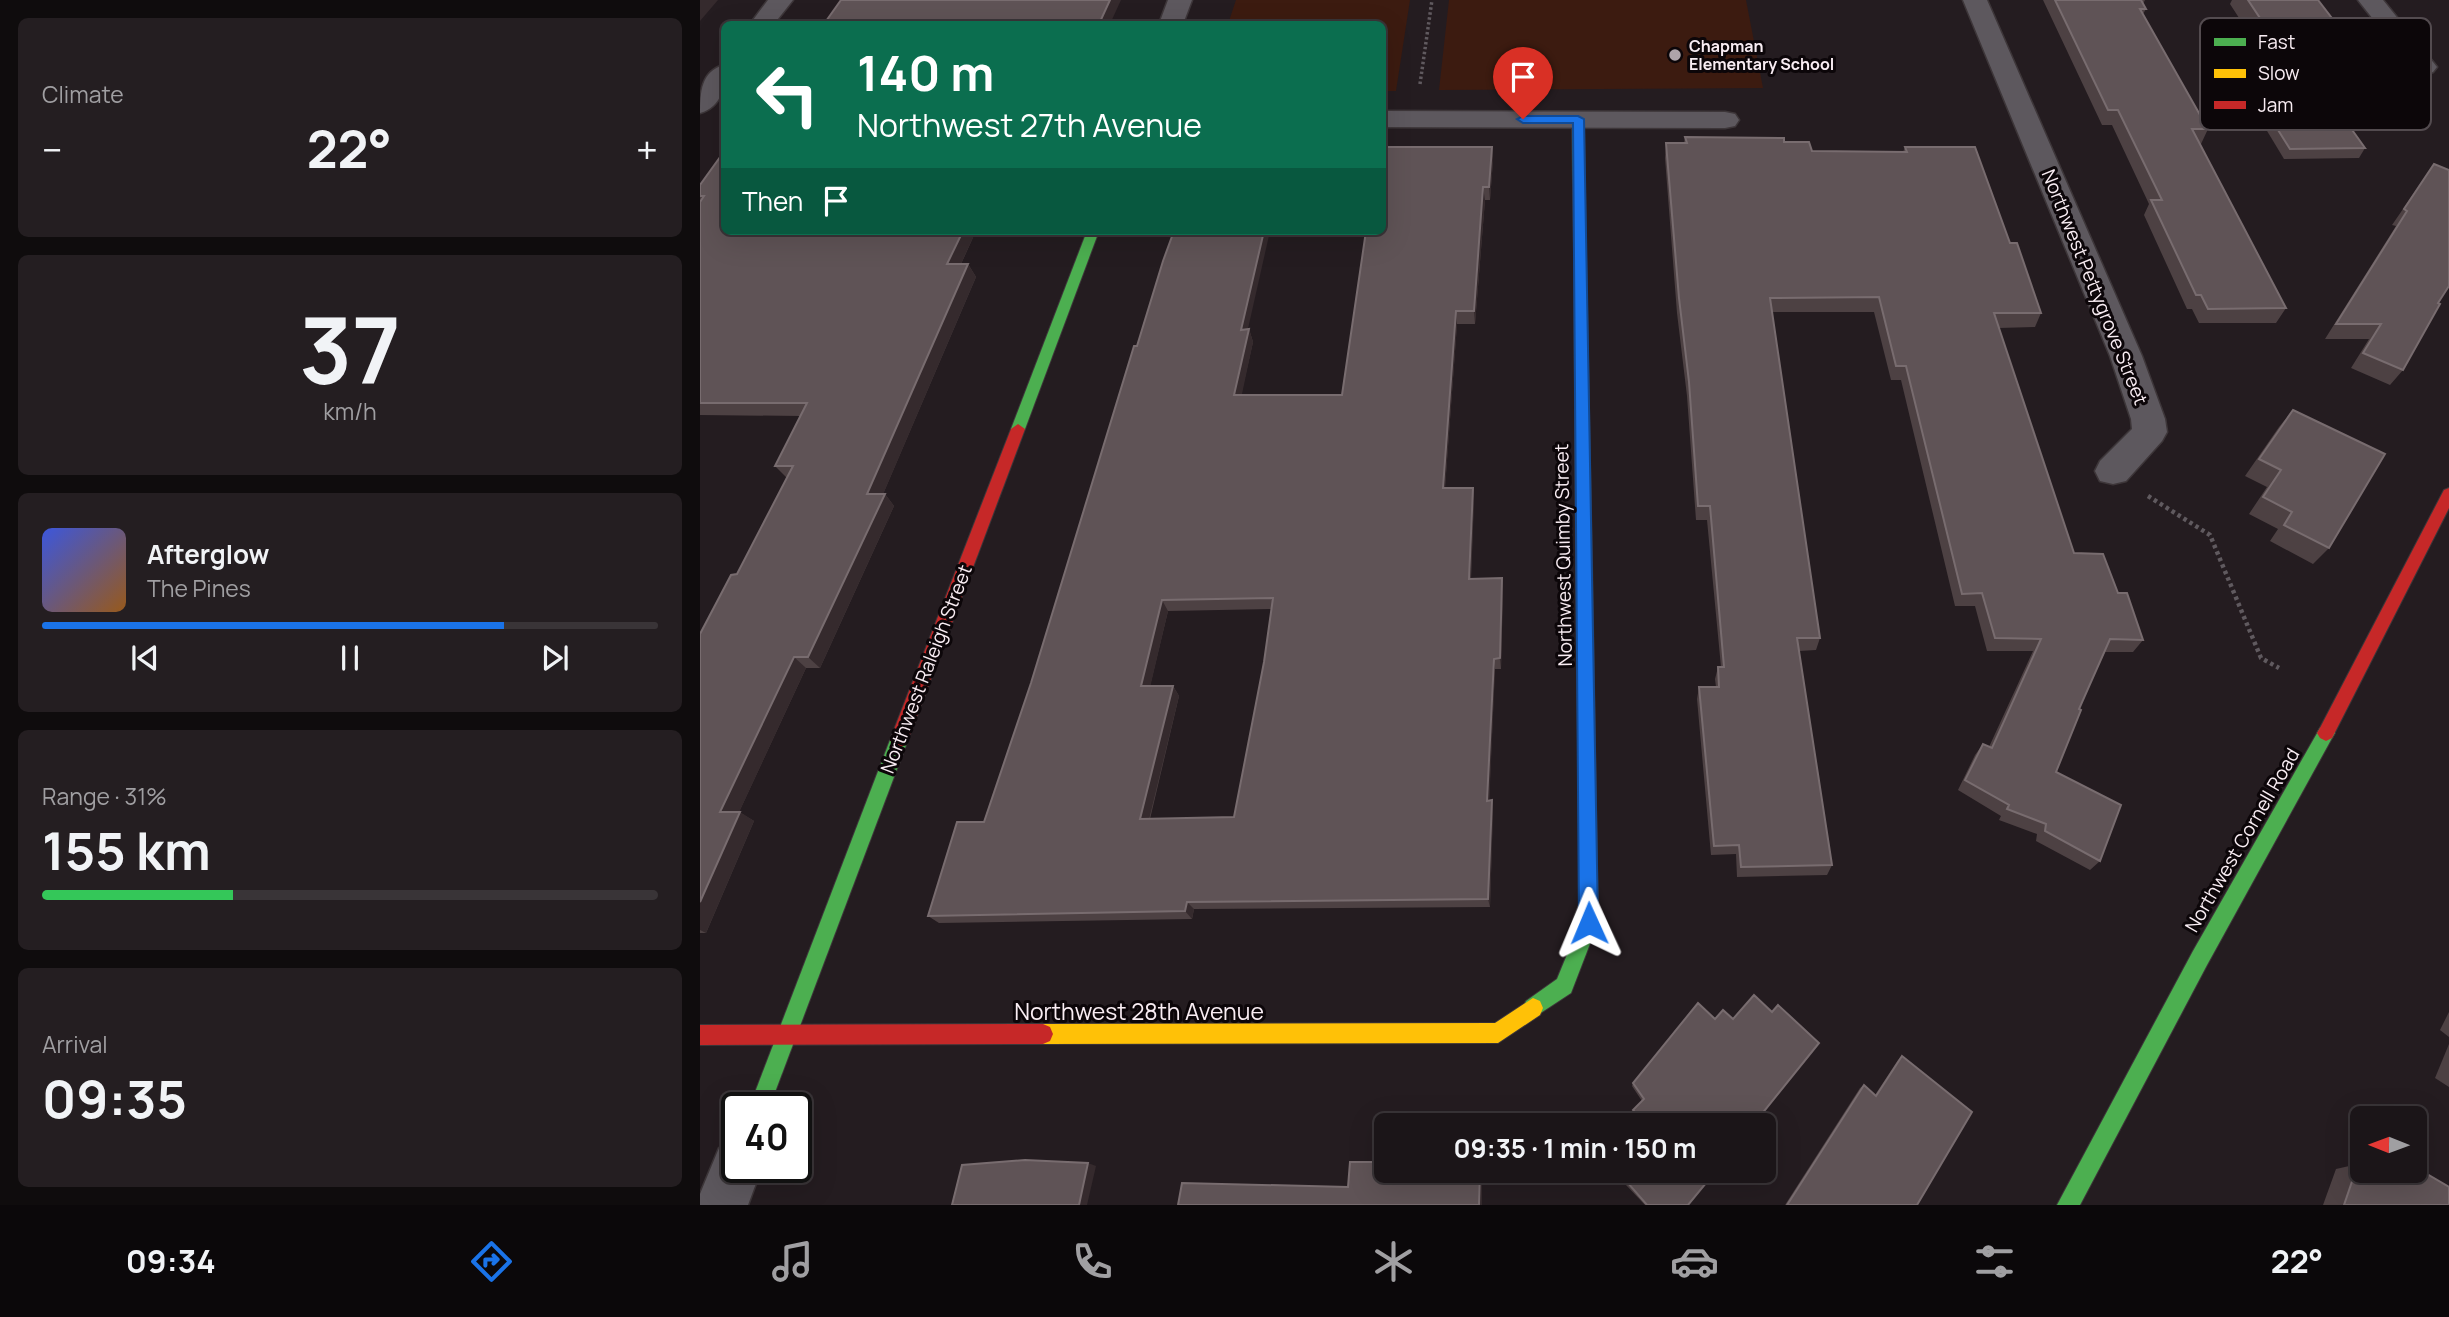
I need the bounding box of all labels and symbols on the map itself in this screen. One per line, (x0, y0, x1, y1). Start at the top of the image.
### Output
legend (2200, 18, 2431, 130)
text: Fast (2258, 29, 2295, 55)
place label: Chapman Elementary School (1689, 35, 1834, 75)
pin (1493, 47, 1553, 119)
marker: Chapman Elementary School (1667, 47, 1683, 63)
text: Slow (2258, 60, 2300, 86)
text: Jam (2258, 92, 2293, 118)
street label: Northwest Pettygrove Street (2036, 165, 2154, 409)
street label: Northwest Quimby Street (1548, 443, 1578, 667)
street label: Northwest Raleigh Street (874, 561, 978, 777)
street label: Northwest Cornell Road (2179, 743, 2305, 937)
position arrow (1552, 886, 1626, 960)
street label: Northwest 28th Avenue (1014, 995, 1264, 1027)
speed limit sign: 40 (721, 1092, 812, 1183)
north arrow (2350, 1106, 2427, 1183)

